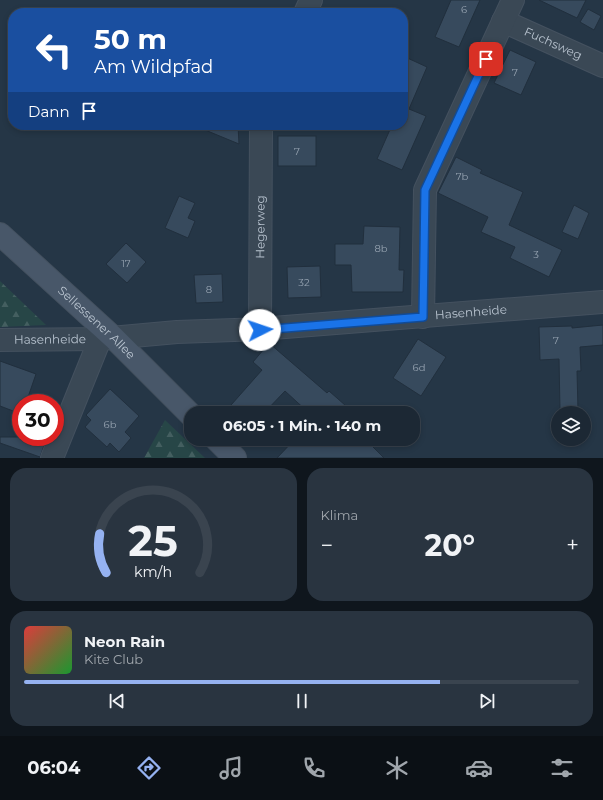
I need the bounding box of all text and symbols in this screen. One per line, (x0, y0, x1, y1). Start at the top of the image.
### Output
house number: 6 (461, 3, 467, 16)
text: 50 m (94, 22, 167, 56)
icon: left (28, 24, 80, 76)
street label: Fuchsweg (522, 24, 585, 63)
pin (469, 42, 503, 76)
icon: arrive (475, 48, 497, 70)
text: Am Wildpfad (94, 56, 213, 78)
house number: 7 (512, 66, 518, 79)
icon: arrive (78, 100, 100, 122)
text: Dann (28, 102, 70, 121)
house number: 7 (294, 145, 300, 158)
house number: 7b (456, 170, 469, 183)
street label: Hegerweg (252, 195, 268, 259)
house number: 8b (374, 242, 388, 255)
house number: 3 (533, 248, 539, 261)
house number: 17 (121, 257, 131, 270)
house number: 32 (298, 276, 310, 289)
street label: Sellessener Allee (55, 283, 139, 362)
house number: 8 (206, 283, 212, 296)
street label: Hasenheide (434, 302, 507, 322)
position arrow (239, 309, 281, 351)
street label: Hasenheide (14, 331, 86, 347)
house number: 7 (553, 334, 559, 347)
house number: 6d (413, 361, 425, 374)
speed limit sign: 30 (12, 394, 64, 446)
map controls (551, 406, 591, 446)
button: layers (551, 406, 591, 446)
text: 06:05 · 1 Min. · 140 m (223, 416, 381, 435)
house number: 6b (104, 418, 117, 431)
text: Klima (321, 507, 358, 523)
text: 25 (129, 515, 178, 565)
text: 20° (424, 527, 475, 564)
text: − (321, 532, 333, 559)
text: + (566, 532, 579, 559)
text: km/h (134, 562, 172, 580)
text: Neon Rain (84, 632, 165, 651)
text: Kite Club (84, 651, 143, 667)
icon: previous (106, 690, 128, 712)
icon: pause (291, 690, 313, 712)
icon: next (476, 690, 498, 712)
icon: directions (135, 754, 163, 782)
icon: music (217, 754, 245, 782)
icon: phone (300, 754, 328, 782)
icon: climate (383, 754, 411, 782)
icon: car (465, 754, 493, 782)
icon: filters (548, 754, 576, 782)
text: 06:04 (27, 757, 80, 779)

